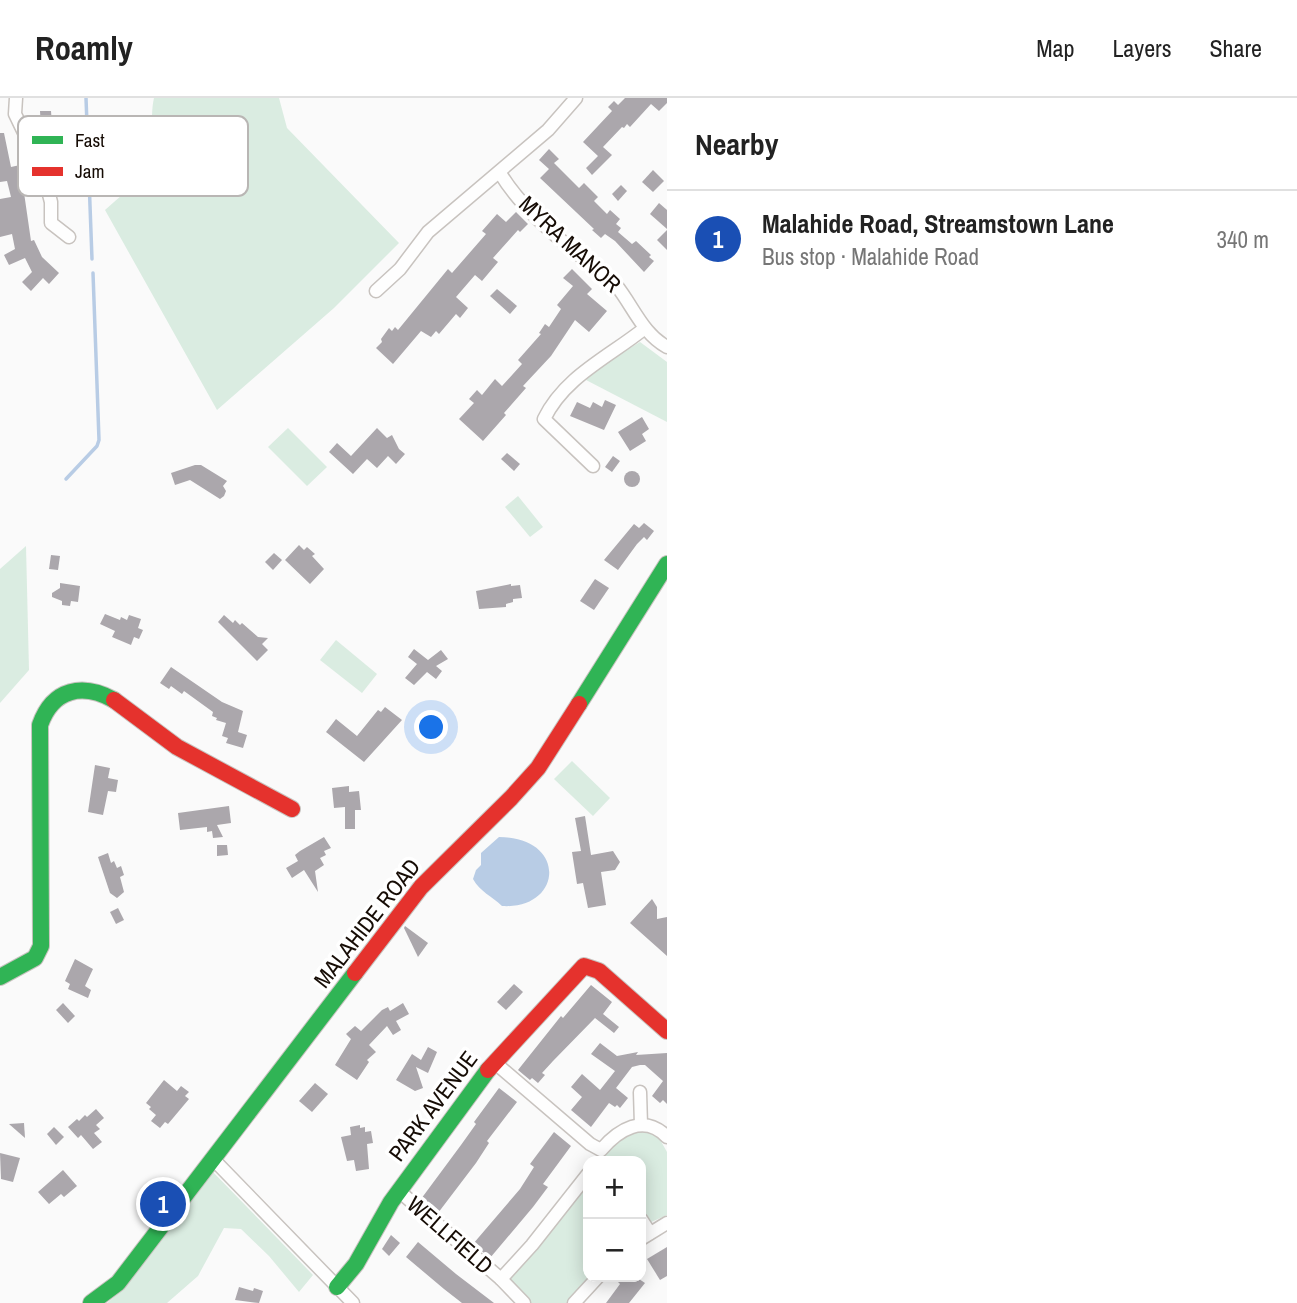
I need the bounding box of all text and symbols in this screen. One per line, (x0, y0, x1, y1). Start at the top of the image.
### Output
text: Roamly (35, 26, 133, 70)
text: Map (1036, 32, 1074, 64)
text: Layers (1112, 32, 1171, 64)
text: Share (1209, 32, 1262, 64)
legend (18, 116, 248, 196)
text: Nearby (695, 124, 778, 164)
text: Fast (75, 127, 105, 153)
text: Jam (75, 158, 104, 184)
street label: MYRA MANOR (513, 188, 628, 299)
text: Malahide Road, Streamstown Lane (762, 206, 1114, 241)
text: 1 (713, 224, 723, 255)
text: 340 m (1217, 224, 1269, 255)
text: Bus stop · Malahide Road (762, 241, 979, 272)
your location (414, 710, 448, 744)
street label: MALAHIDE ROAD (306, 852, 427, 994)
street label: PARK AVENUE (381, 1044, 484, 1167)
map controls (583, 1156, 646, 1282)
button: + (583, 1156, 646, 1219)
pin: 1 (140, 1178, 186, 1230)
street label: WELLFIELD (401, 1189, 500, 1281)
button: − (583, 1219, 646, 1282)

